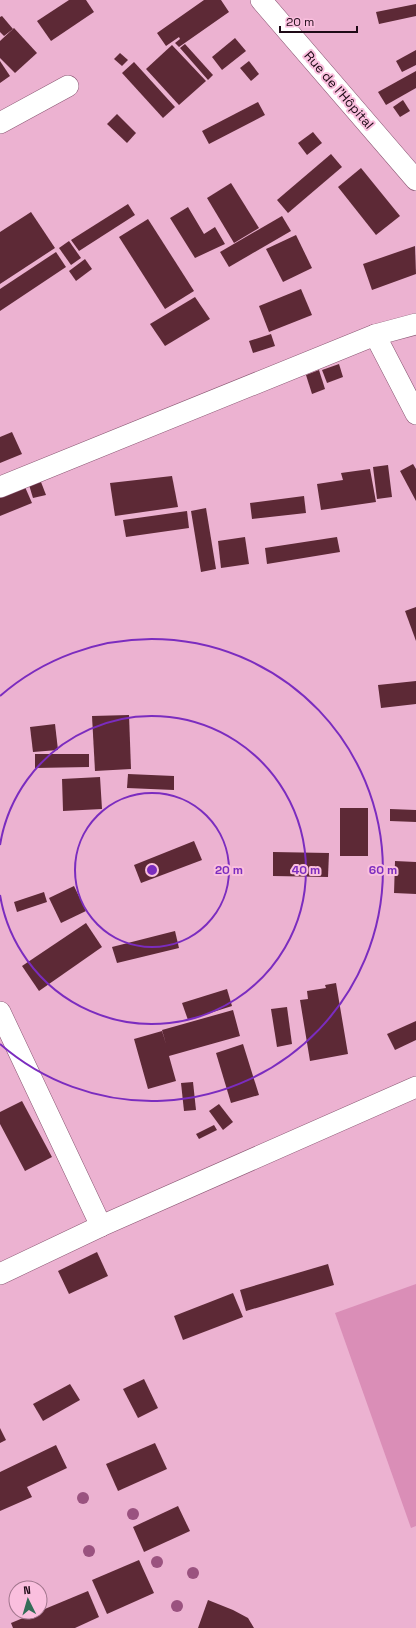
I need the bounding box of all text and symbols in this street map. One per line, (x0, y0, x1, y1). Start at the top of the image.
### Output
scale bar (280, 8, 357, 34)
text: 20 m (286, 14, 314, 30)
street label: Rue de l'Hôpital (301, 48, 377, 132)
text: 20 m (215, 862, 243, 878)
text: 40 m (292, 862, 320, 878)
text: 60 m (369, 862, 397, 878)
centre of rings (145, 863, 159, 877)
north arrow (8, 1580, 48, 1620)
text: N (23, 1583, 31, 1597)

